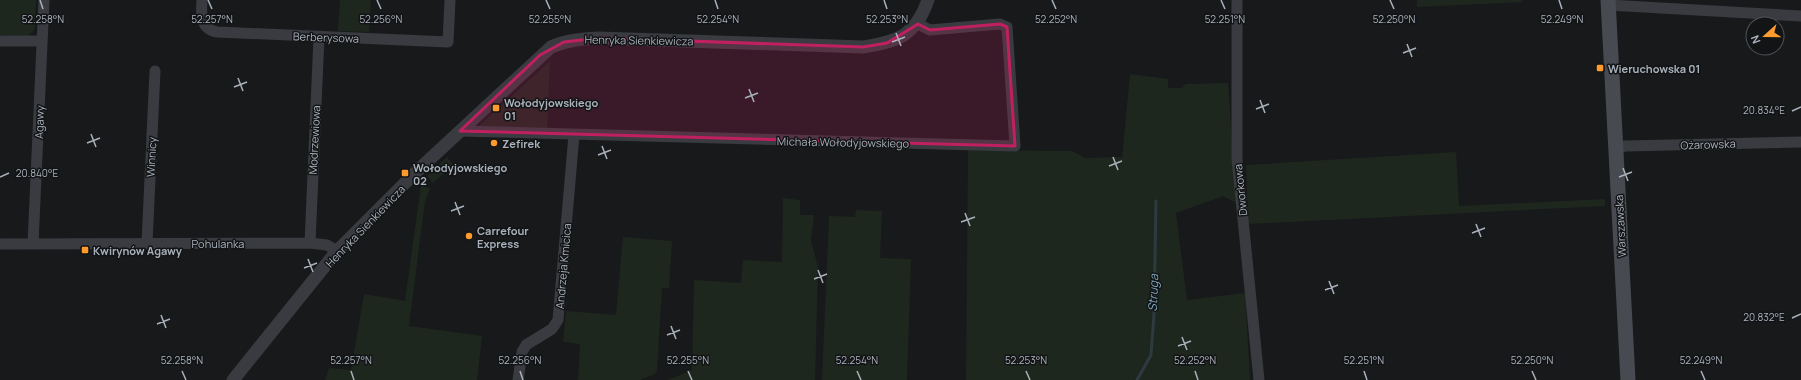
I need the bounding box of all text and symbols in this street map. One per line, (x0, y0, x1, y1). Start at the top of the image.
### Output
text: 52.258°N (22, 12, 64, 26)
text: 52.257°N (191, 12, 233, 26)
text: 52.256°N (360, 12, 403, 26)
text: 52.255°N (529, 12, 571, 26)
text: 52.254°N (697, 12, 739, 26)
text: 52.253°N (866, 12, 908, 26)
text: 52.252°N (1035, 12, 1077, 26)
text: 52.251°N (1205, 12, 1245, 26)
text: 52.250°N (1373, 12, 1415, 26)
text: 52.249°N (1541, 12, 1583, 26)
north arrow (1745, 16, 1785, 56)
street label: Berberysowa (293, 28, 359, 46)
street label: Henryka Sienkiewicza (584, 32, 694, 48)
text: N (1747, 33, 1764, 46)
place label: Wieruchowska 01 (1608, 61, 1700, 76)
marker: Wieruchowska 01 (1595, 63, 1605, 73)
place label: Wołodyjowskiego 01 (504, 95, 598, 123)
marker: Wołodyjowskiego 01 (491, 103, 501, 113)
text: 20.834°E (1743, 103, 1785, 117)
street label: Agawy (31, 105, 47, 139)
street label: Modrzewiowa (305, 105, 323, 175)
street label: Michała Wołodyjowskiego (777, 133, 910, 151)
street label: Winnicy (142, 136, 160, 177)
place label: Zefirek (502, 136, 541, 151)
street label: Ożarowska (1680, 136, 1736, 152)
marker: Zefirek (489, 138, 499, 148)
place label: Wołodyjowskiego 02 (413, 160, 507, 188)
street label: Dworkowa (1230, 163, 1250, 217)
text: 20.840°E (16, 166, 58, 180)
marker: Wołodyjowskiego 02 (400, 168, 410, 178)
street label: Henryka Sienkiewicza (322, 182, 408, 270)
street label: Warszawska (1611, 194, 1629, 258)
place label: Carrefour Express (477, 223, 529, 251)
street label: Andrzeja Kmicica (552, 223, 574, 309)
marker: Carrefour Express (464, 231, 474, 241)
street label: Pohulanka (192, 236, 244, 251)
place label: Kwirynów Agawy (93, 243, 183, 258)
marker: Kwirynów Agawy (80, 245, 90, 255)
water label: Struga (1144, 273, 1162, 312)
text: 20.832°E (1743, 310, 1785, 324)
text: 52.258°N (161, 353, 203, 367)
text: 52.257°N (330, 353, 372, 367)
text: 52.256°N (499, 353, 542, 367)
text: 52.255°N (667, 353, 709, 367)
text: 52.254°N (836, 353, 878, 367)
text: 52.253°N (1005, 353, 1047, 367)
text: 52.252°N (1174, 353, 1216, 367)
text: 52.251°N (1344, 353, 1384, 367)
text: 52.250°N (1511, 353, 1553, 367)
text: 52.249°N (1680, 353, 1722, 367)

